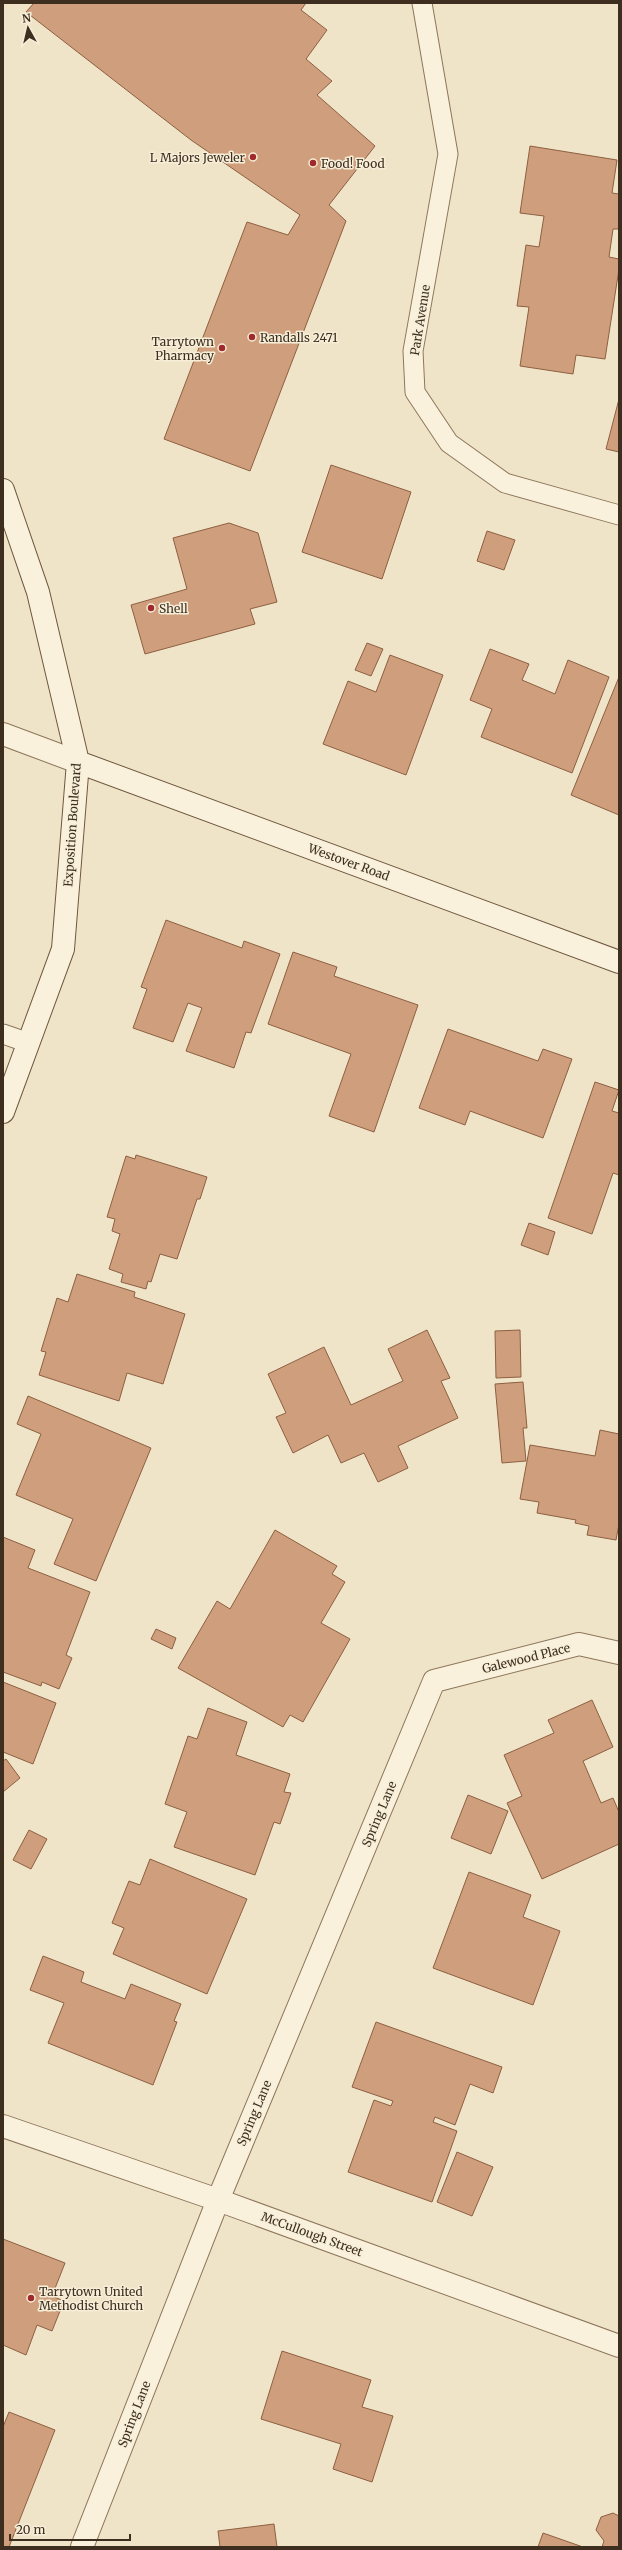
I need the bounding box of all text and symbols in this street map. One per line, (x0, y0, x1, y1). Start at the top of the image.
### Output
north arrow (8, 8, 48, 48)
text: N (21, 11, 32, 26)
place label: L Majors Jeweler (150, 150, 246, 165)
marker: L Majors Jeweler (248, 152, 258, 162)
place label: Food! Food (321, 156, 385, 171)
marker: Food! Food (308, 158, 318, 168)
street label: Park Avenue (407, 283, 433, 357)
place label: Randalls 2471 (260, 330, 338, 345)
marker: Randalls 2471 (247, 332, 257, 342)
place label: Tarrytown Pharmacy (152, 334, 214, 363)
marker: Tarrytown Pharmacy (217, 343, 227, 353)
place label: Shell (159, 601, 188, 616)
marker: Shell (146, 603, 156, 613)
street label: Exposition Boulevard (60, 763, 84, 887)
street label: Westover Road (305, 840, 392, 884)
street label: Galewood Place (480, 1640, 572, 1676)
street label: Spring Lane (358, 1779, 400, 1849)
street label: Spring Lane (233, 2078, 275, 2148)
street label: McCullough Street (259, 2209, 365, 2259)
place label: Tarrytown United Methodist Church (39, 2284, 143, 2313)
marker: Tarrytown United Methodist Church (26, 2293, 36, 2303)
street label: Spring Lane (114, 2379, 154, 2449)
scale bar (10, 2516, 130, 2542)
text: 20 m (16, 2522, 45, 2537)

